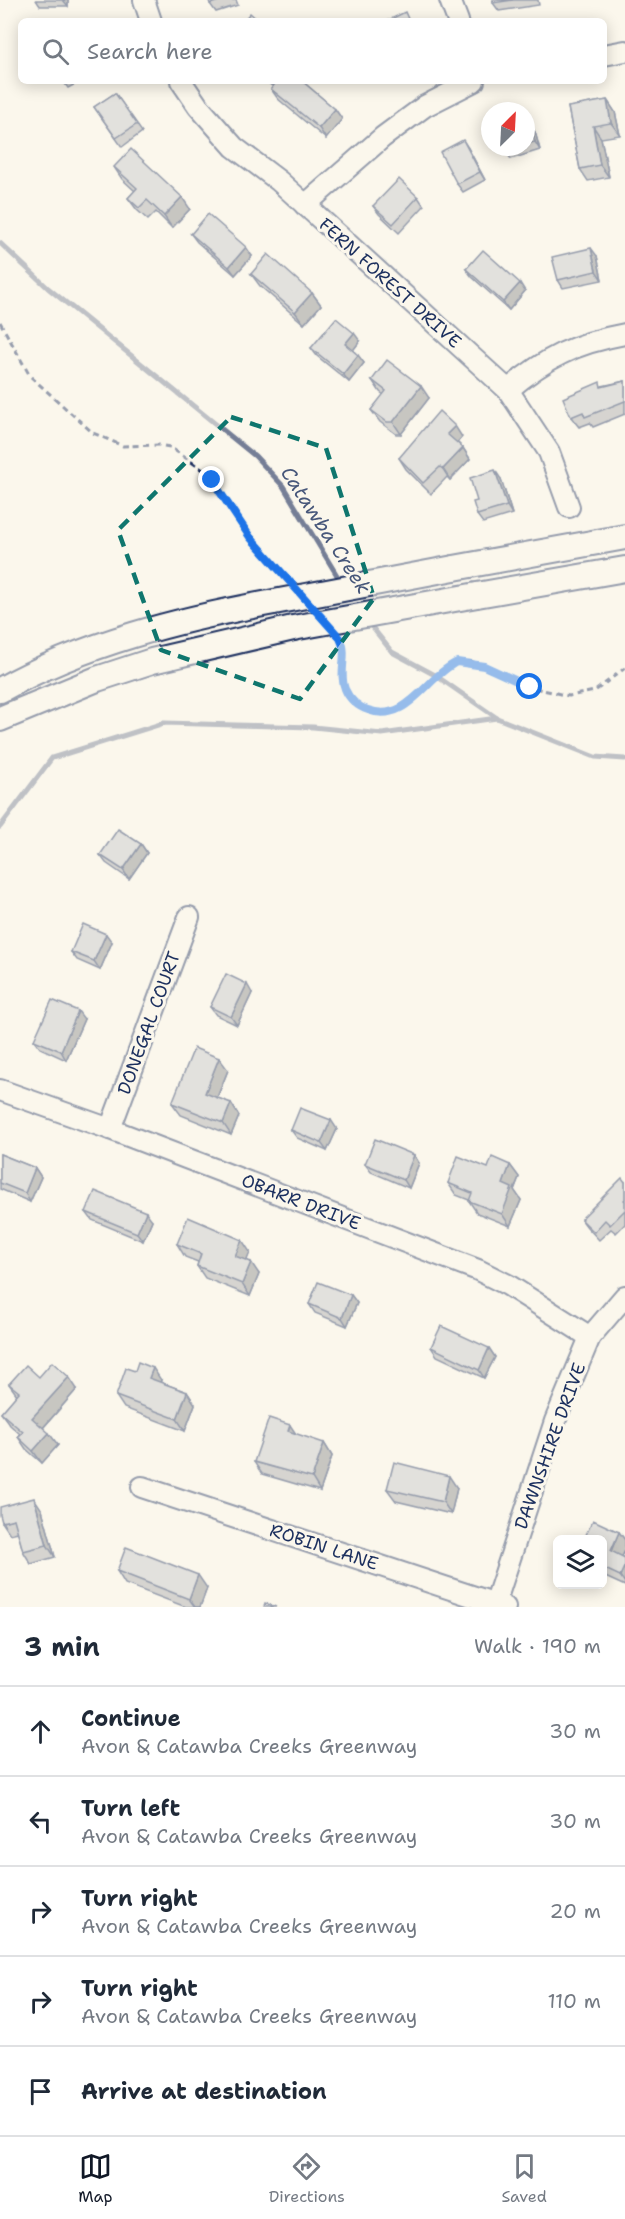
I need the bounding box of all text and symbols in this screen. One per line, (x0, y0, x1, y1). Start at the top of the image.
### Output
search box (18, 18, 607, 84)
icon: search (39, 35, 72, 68)
text: Search here (87, 37, 213, 66)
north arrow (481, 102, 535, 156)
street label: FERN FOREST DRIVE (314, 213, 466, 353)
water label: Catawba Creek (275, 461, 377, 599)
route end (198, 466, 224, 492)
route start (516, 673, 542, 699)
street label: DONEGAL COURT (112, 948, 186, 1098)
street label: OBARR DRIVE (238, 1168, 364, 1236)
street label: DAWNSHIRE DRIVE (509, 1360, 591, 1532)
street label: ROBIN LANE (267, 1518, 381, 1576)
map controls (553, 1535, 607, 1589)
button: layers (553, 1535, 607, 1589)
text: 3 min (24, 1629, 100, 1664)
text: Walk · 190 m (474, 1633, 601, 1659)
text: Continue (81, 1704, 181, 1733)
icon: ahead (24, 1715, 57, 1748)
text: 30 m (549, 1718, 601, 1744)
text: Avon & Catawba Creeks Greenway (81, 1733, 417, 1759)
text: Turn left (81, 1794, 180, 1823)
icon: left (24, 1805, 57, 1838)
text: 30 m (549, 1808, 601, 1834)
text: Avon & Catawba Creeks Greenway (81, 1823, 417, 1849)
text: Turn right (81, 1884, 198, 1913)
icon: right (24, 1895, 57, 1928)
text: 20 m (550, 1898, 601, 1924)
text: Avon & Catawba Creeks Greenway (81, 1913, 417, 1939)
text: Turn right (81, 1974, 198, 2003)
icon: right (24, 1985, 57, 2018)
text: 110 m (547, 1988, 601, 2014)
text: Avon & Catawba Creeks Greenway (81, 2003, 417, 2029)
icon: arrive (24, 2075, 57, 2108)
text: Arrive at destination (81, 2077, 327, 2106)
tab: Map (78, 2150, 112, 2207)
tab: Directions (269, 2150, 345, 2207)
tab: Saved (501, 2150, 547, 2207)

